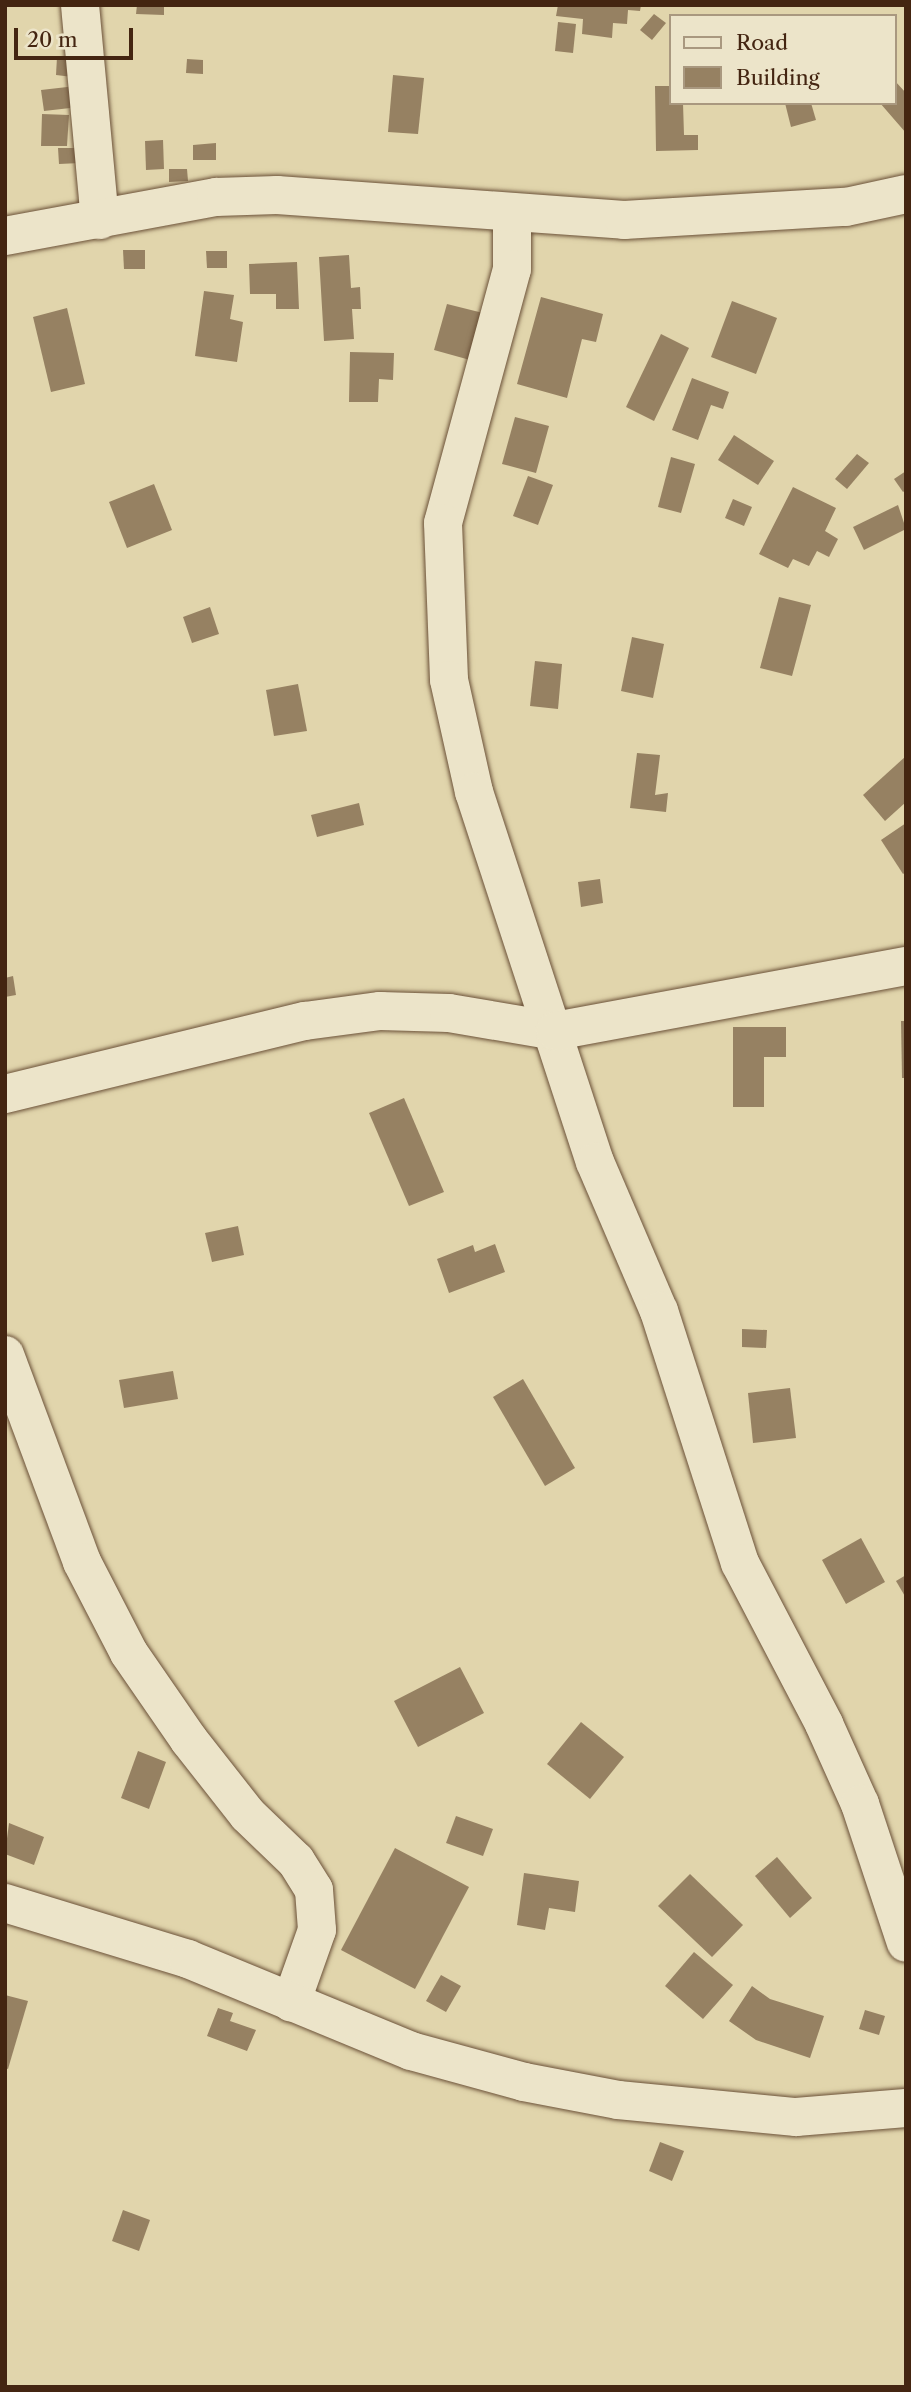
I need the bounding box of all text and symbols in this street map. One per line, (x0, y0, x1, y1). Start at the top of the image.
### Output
scale bar (18, 14, 136, 58)
legend (670, 14, 897, 105)
text: 20 m (27, 27, 78, 52)
text: Road (736, 30, 788, 55)
text: Building (736, 65, 820, 90)

